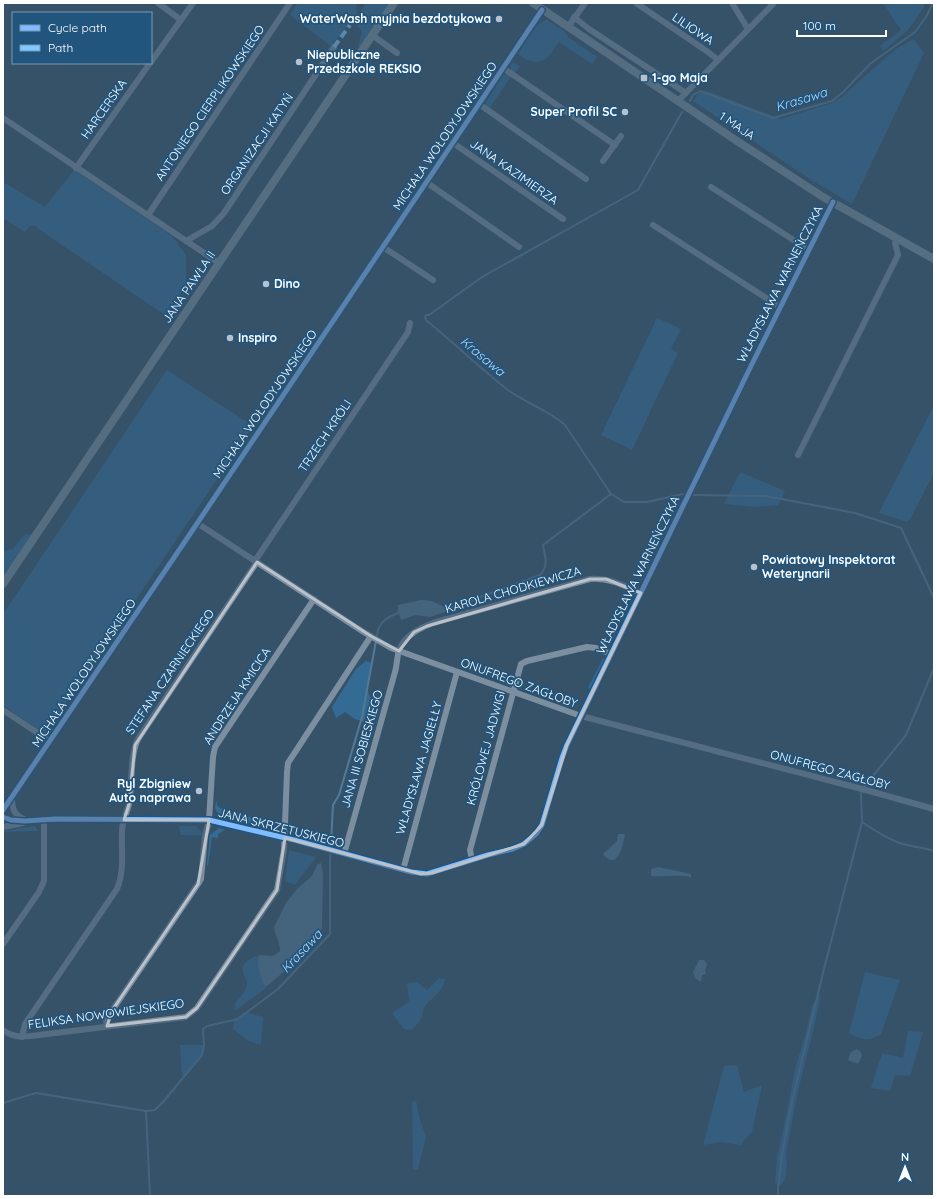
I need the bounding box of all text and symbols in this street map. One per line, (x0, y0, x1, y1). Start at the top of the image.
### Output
street label: LILIOWA (670, 9, 717, 48)
place label: WaterWash myjnia bezdotykowa (300, 11, 491, 26)
legend (12, 12, 152, 64)
scale bar (797, 12, 886, 38)
marker: WaterWash myjnia bezdotykowa (494, 14, 504, 24)
text: 100 m (803, 18, 836, 33)
text: Cycle path (48, 20, 107, 35)
street label: ANTONIEGO CIERPLIKOWSKIEGO (152, 22, 267, 184)
text: Path (48, 40, 73, 55)
place label: Niepubliczne Przedszkole REKSIO (307, 47, 421, 76)
marker: Niepubliczne Przedszkole REKSIO (294, 57, 304, 67)
street label: MICHAŁA WOŁODYJOWSKIEGO (389, 59, 500, 213)
place label: 1-go Maja (652, 70, 708, 85)
marker: 1-go Maja (639, 73, 649, 83)
street label: HARCERSKA (77, 76, 130, 142)
water label: Krasawa (773, 83, 830, 114)
street label: ORGANIZACJI KATYŃ (217, 90, 296, 197)
place label: Super Profil SC (531, 104, 617, 119)
marker: Super Profil SC (620, 107, 630, 117)
street label: 1 MAJA (717, 108, 758, 143)
street label: JANA KAZIMIERZA (467, 136, 561, 208)
street label: WŁADYSŁAWA WARNEŃCZYKA (733, 203, 826, 365)
street label: JANA PAWŁA II (159, 248, 218, 326)
place label: Dino (274, 276, 301, 291)
marker: Dino (261, 279, 271, 289)
street label: MICHAŁA WOŁODYJOWSKIEGO (209, 327, 320, 481)
place label: Inspiro (238, 330, 278, 345)
marker: Inspiro (225, 333, 235, 343)
water label: Krasawa (458, 333, 509, 380)
street label: TRZECH KRÓLI (295, 397, 354, 475)
street label: WŁADYSŁAWA WARNEŃCZYKA (593, 493, 683, 656)
place label: Powiatowy Inspektorat Weterynarii (762, 552, 896, 581)
marker: Powiatowy Inspektorat Weterynarii (749, 562, 759, 572)
street label: KAROLA CHODKIEWICZA (443, 563, 583, 616)
street label: MICHAŁA WOŁODYJOWSKIEGO (28, 596, 139, 750)
street label: STEFANA CZARNIECKIEGO (122, 606, 217, 737)
street label: ANDRZEJA KMICICA (200, 644, 274, 747)
street label: ONUFREGO ZAGŁOBY (459, 654, 580, 711)
street label: JANA III SOBIESKIEGO (337, 688, 386, 810)
street label: KRÓLOWEJ JADWIGI (463, 689, 508, 807)
street label: WŁADYSŁAWA JAGIEŁŁY (392, 699, 445, 836)
street label: ONUFREGO ZAGŁOBY (769, 746, 892, 793)
place label: Ryl Zbigniew Auto naprawa (109, 776, 191, 805)
marker: Ryl Zbigniew Auto naprawa (194, 786, 204, 796)
street label: JANA SKRZETUSKIEGO (216, 805, 346, 850)
water label: Krasawa (277, 925, 326, 976)
street label: FELIKSA NOWOWIEJSKIEGO (27, 995, 185, 1032)
north arrow (885, 1147, 925, 1187)
text: N (901, 1150, 909, 1164)

